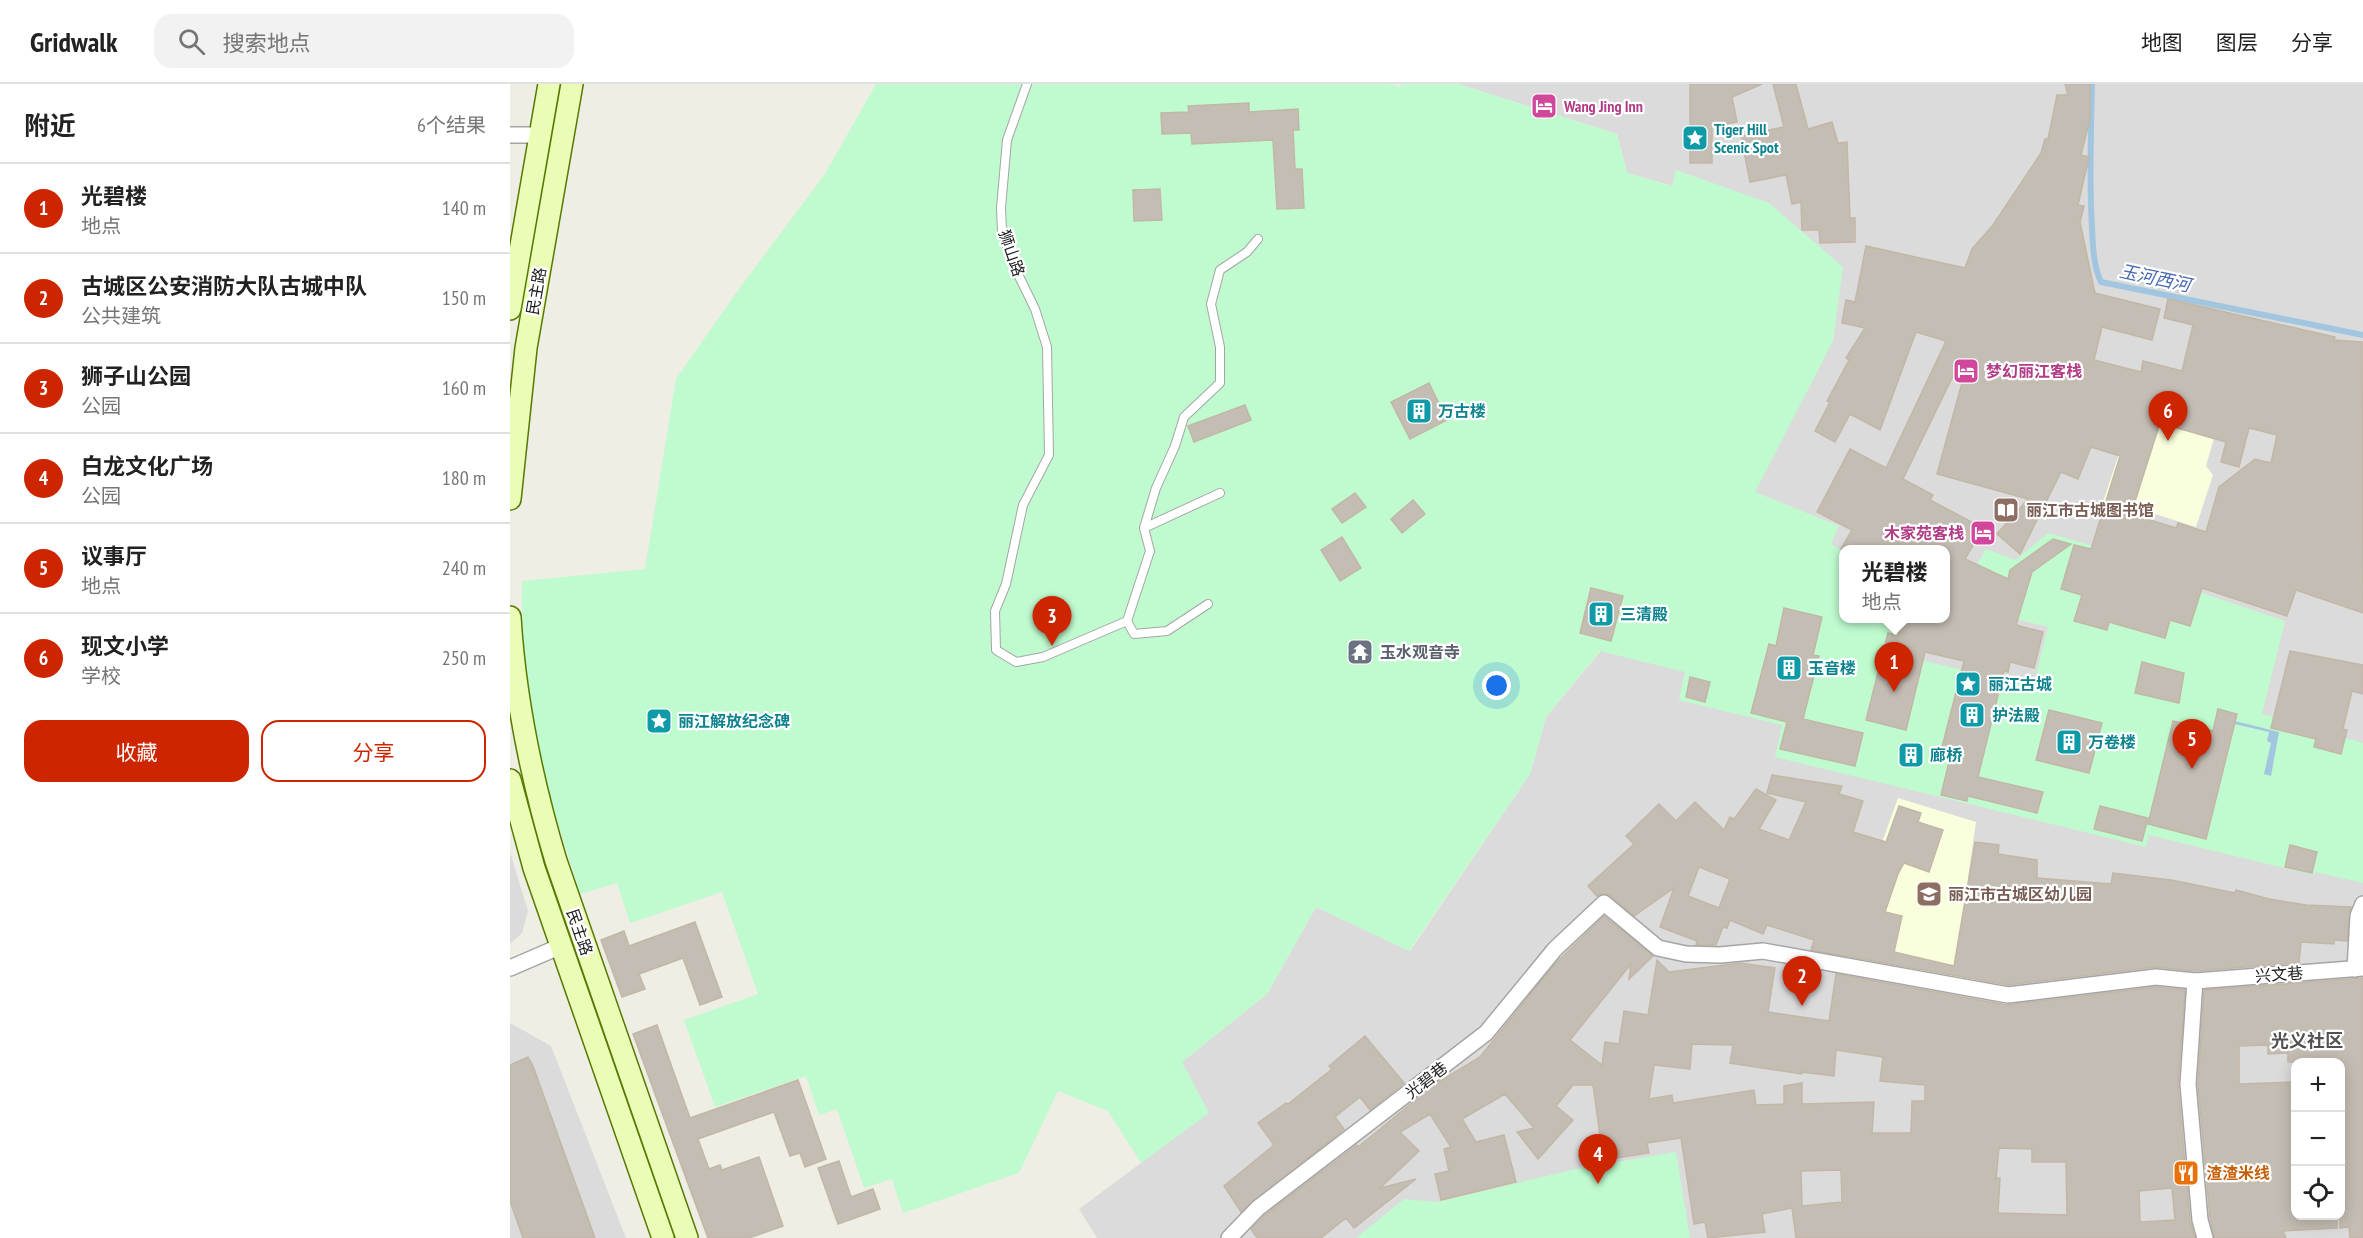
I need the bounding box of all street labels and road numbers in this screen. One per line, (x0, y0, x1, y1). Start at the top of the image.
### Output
street label: 狮山路 (995, 227, 1029, 279)
street label: 民主路 (522, 266, 550, 316)
street label: 民主路 (563, 906, 597, 958)
street label: 兴文巷 (2254, 962, 2304, 986)
street label: 光碧巷 (1401, 1057, 1451, 1103)

